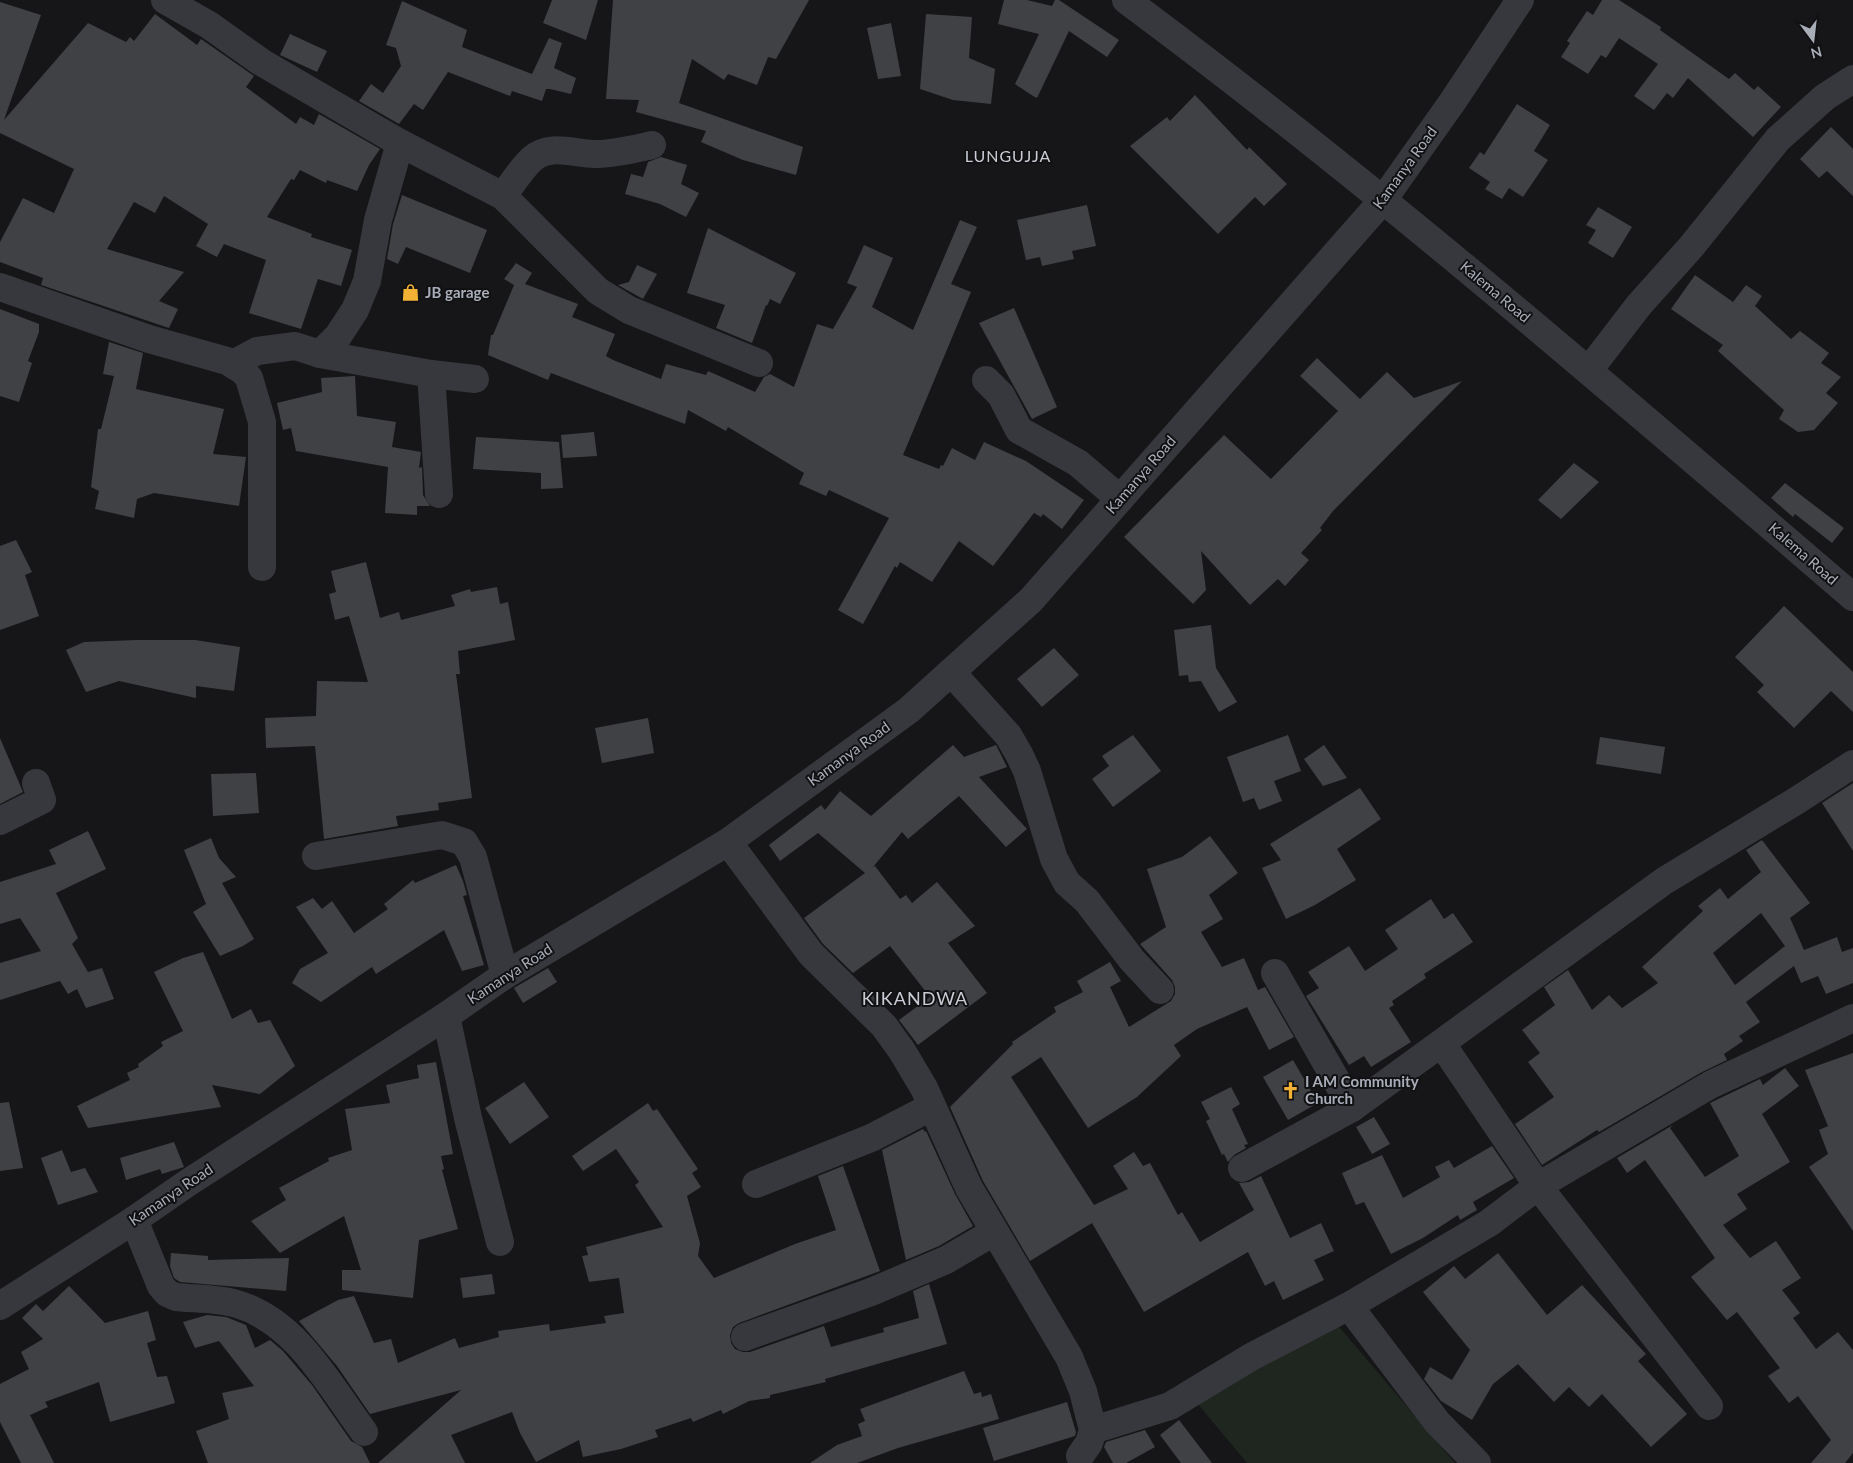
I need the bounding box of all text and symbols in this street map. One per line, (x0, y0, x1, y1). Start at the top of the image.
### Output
north arrow (1788, 15, 1838, 65)
text: N (1809, 43, 1824, 63)
street label: Kamanya Road (1368, 123, 1440, 212)
district label: LUNGUJJA (965, 146, 1051, 165)
street label: Kalema Road (1457, 257, 1534, 326)
shop icon: JB garage (401, 283, 421, 303)
place label: JB garage (425, 283, 489, 301)
street label: Kamanya Road (1101, 432, 1179, 517)
street label: Kalema Road (1765, 518, 1842, 588)
street label: Kamanya Road (804, 717, 893, 789)
street label: Kamanya Road (464, 939, 555, 1007)
district label: KIKANDWA (862, 987, 968, 1009)
place label: I AM Community Church (1305, 1072, 1419, 1107)
church icon: I AM Community Church (1281, 1081, 1301, 1101)
street label: Kamanya Road (125, 1159, 216, 1229)

